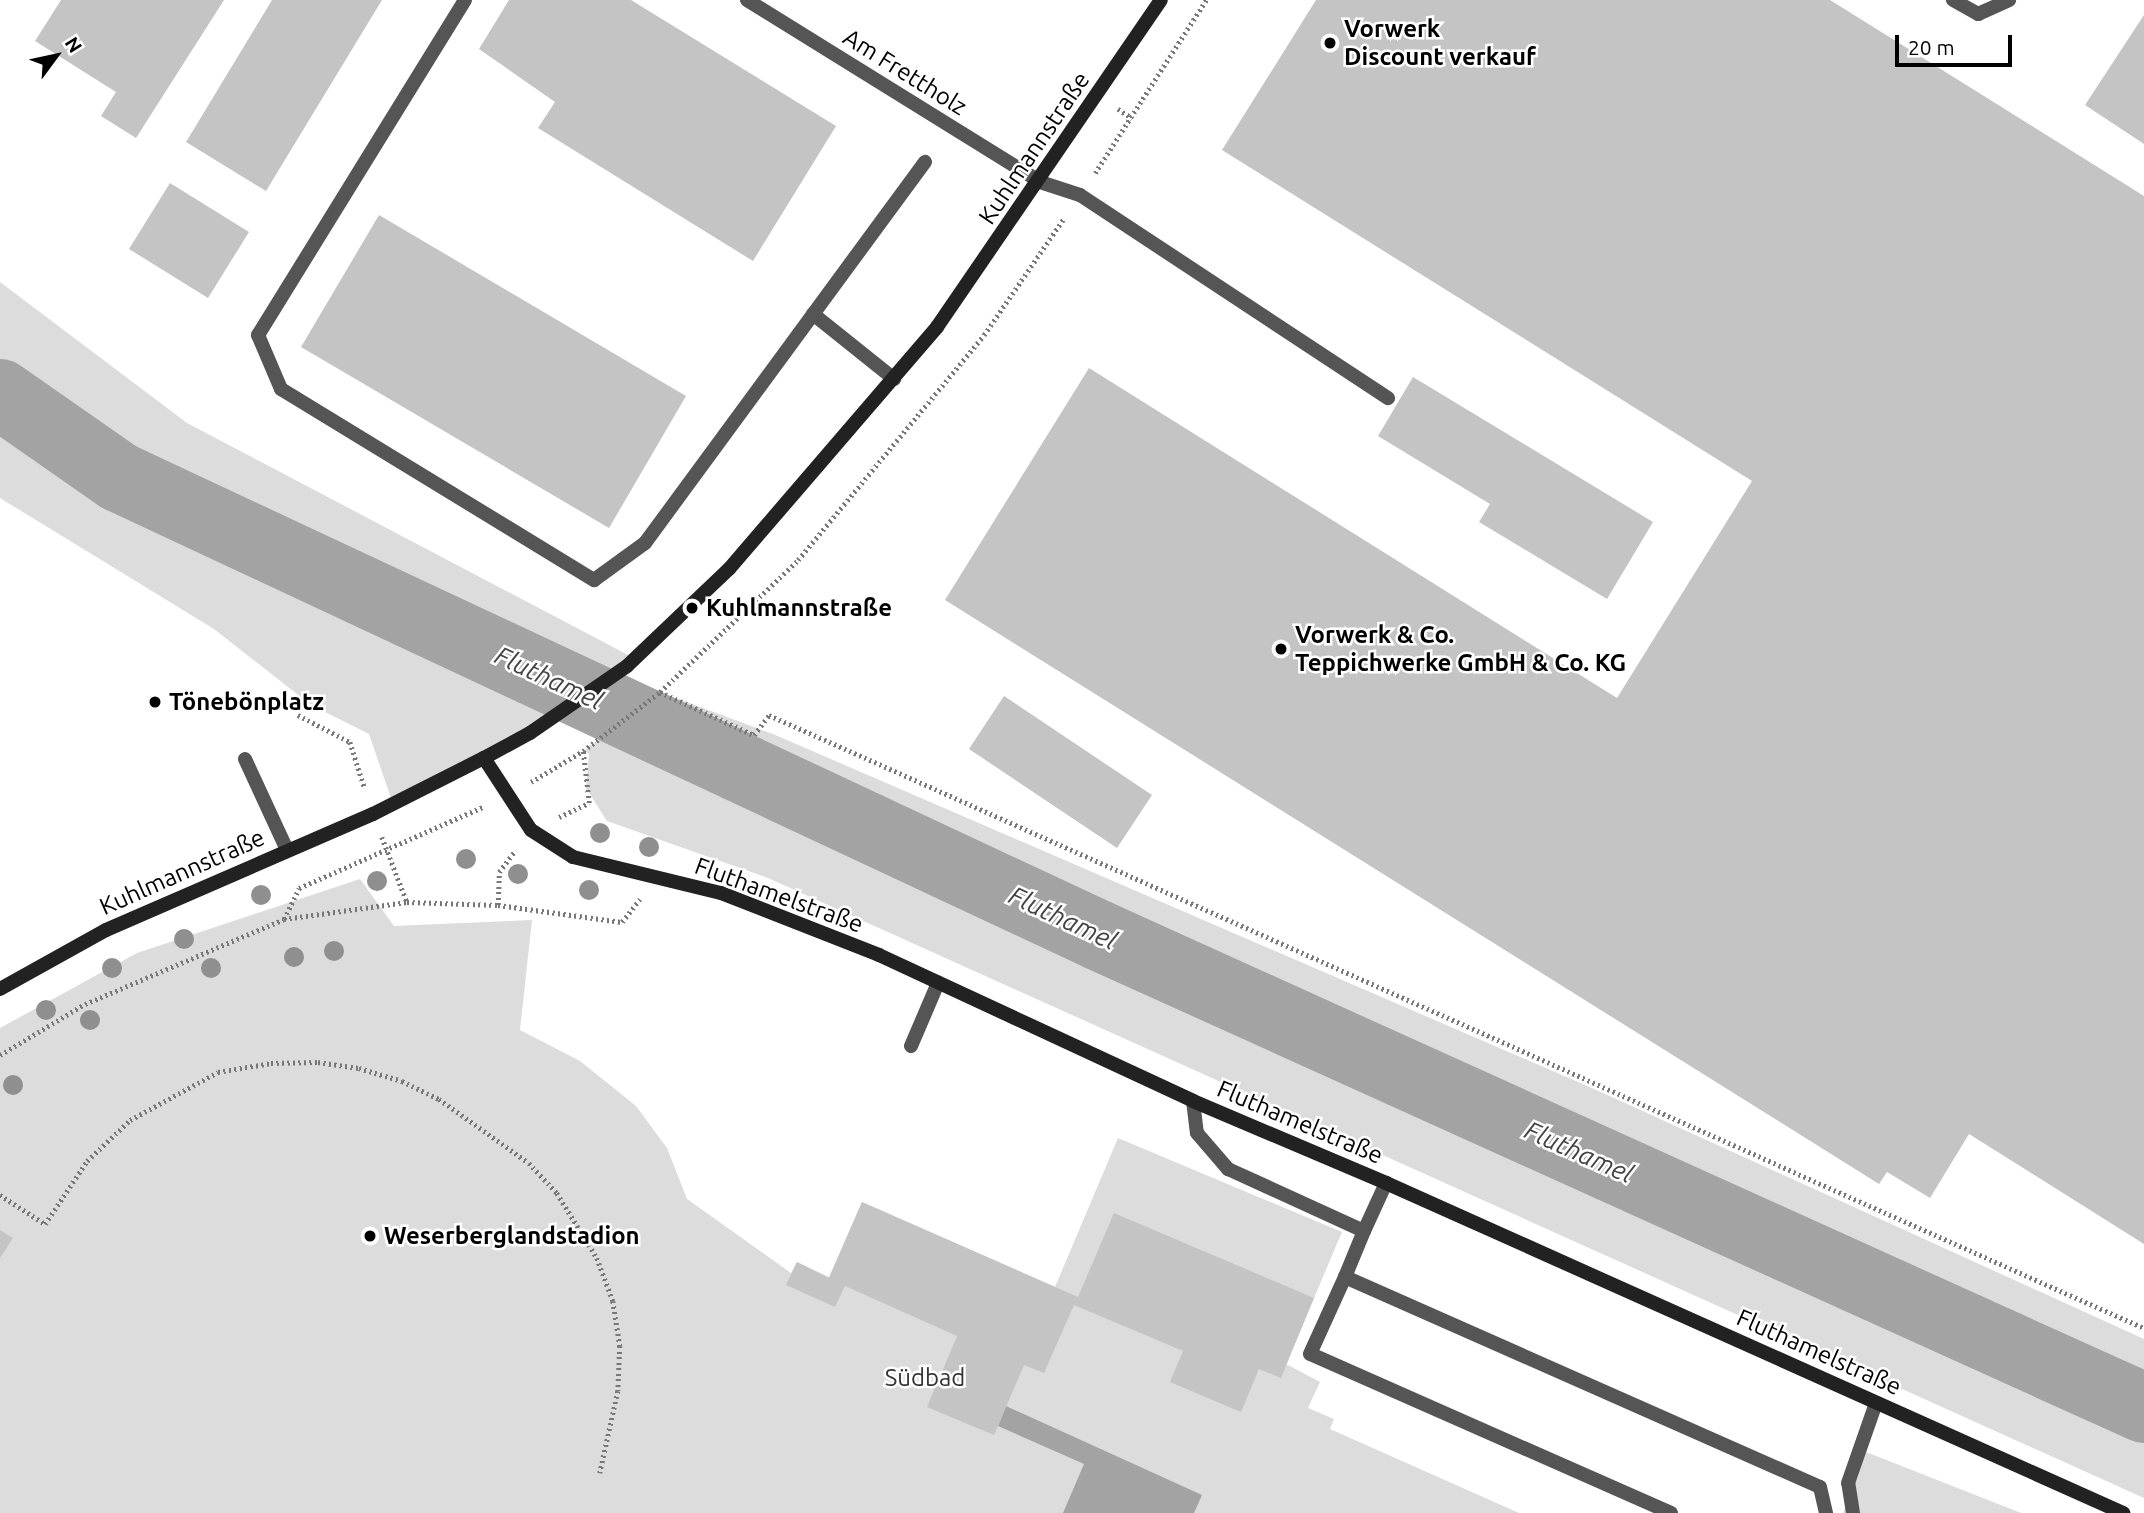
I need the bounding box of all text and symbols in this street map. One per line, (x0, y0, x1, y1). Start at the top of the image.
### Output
place label: Vorwerk Discount verkauf (1344, 15, 1536, 71)
north arrow (21, 21, 91, 91)
scale bar (1899, 21, 2016, 65)
street label: Am Frettholz (838, 23, 972, 121)
text: N (61, 33, 87, 57)
marker: Vorwerk Discount verkauf (1322, 35, 1338, 51)
text: 20 m (1908, 35, 1955, 59)
street label: Kuhlmannstraße (972, 66, 1096, 230)
place label: Kuhlmannstraße (706, 594, 892, 622)
marker: Kuhlmannstraße (684, 600, 700, 616)
place label: Vorwerk & Co. Teppichwerke GmbH & Co. KG (1295, 621, 1626, 677)
water label: Fluthamel (490, 639, 608, 717)
marker: Vorwerk & Co. Teppichwerke GmbH & Co. KG (1273, 641, 1289, 657)
place label: Tönebönplatz (169, 688, 324, 716)
marker: Tönebönplatz (147, 694, 163, 710)
street label: Kuhlmannstraße (95, 823, 269, 921)
street label: Fluthamelstraße (691, 851, 867, 939)
water label: Fluthamel (1004, 879, 1122, 957)
street label: Fluthamelstraße (1213, 1074, 1387, 1170)
water label: Fluthamel (1520, 1114, 1638, 1190)
place label: Weserberglandstadion (384, 1222, 640, 1250)
marker: Weserberglandstadion (362, 1228, 378, 1244)
street label: Fluthamelstraße (1732, 1303, 1906, 1401)
park label: Südbad (885, 1364, 965, 1392)

